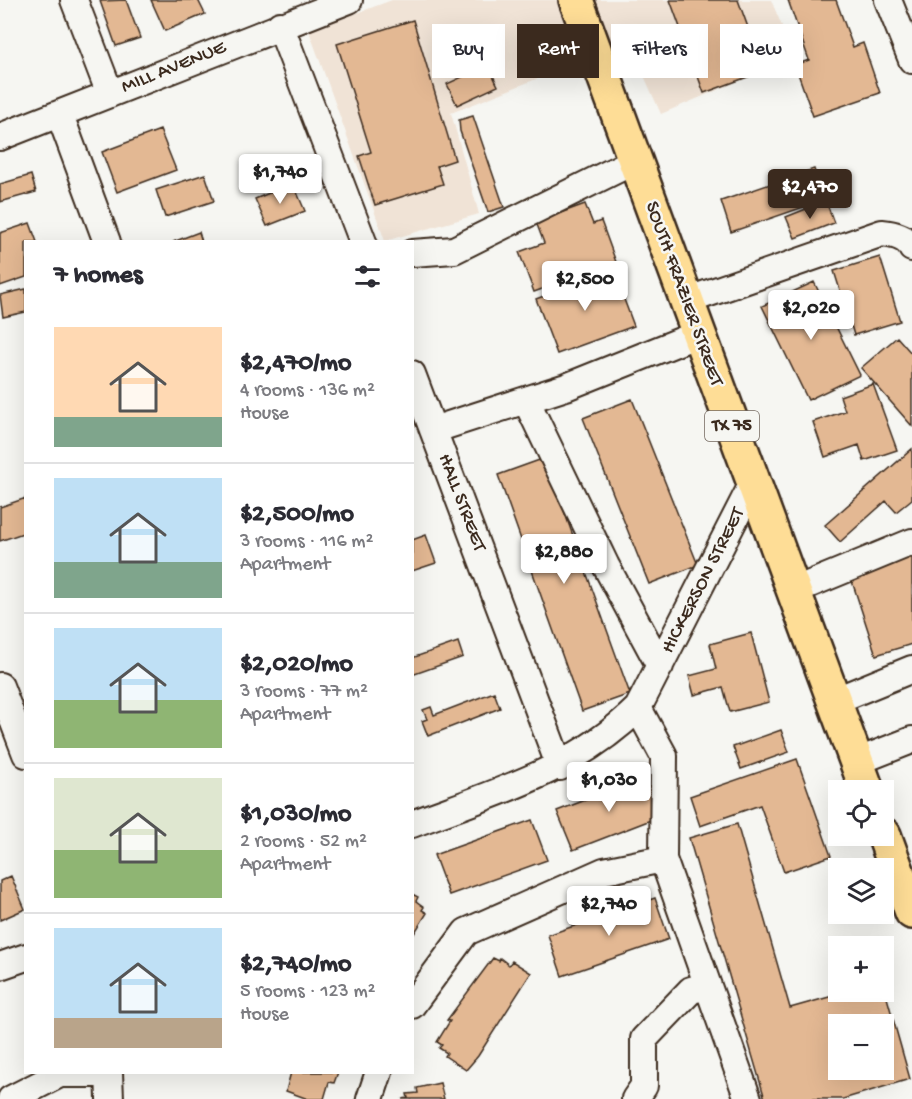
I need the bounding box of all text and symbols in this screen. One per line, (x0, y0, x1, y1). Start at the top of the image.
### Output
chip: Buy (432, 24, 505, 78)
chip: Rent (517, 24, 599, 78)
chip: Filters (611, 24, 708, 78)
chip: New (720, 24, 803, 78)
street label: MILL AVENUE (118, 36, 231, 99)
pin: $1,740 (231, 154, 329, 205)
text: $1,740 (253, 162, 307, 185)
pin: $2,470 (761, 169, 859, 220)
text: $2,470 (782, 177, 838, 200)
street label: SOUTH FRAZIER STREET (639, 199, 728, 391)
icon: filters (351, 260, 384, 293)
text: 7 homes (54, 261, 143, 292)
pin: $2,500 (536, 261, 634, 312)
text: $2,500 (556, 269, 614, 292)
pin: $2,020 (762, 290, 860, 341)
text: $2,020 (782, 298, 840, 321)
text: $2,470/mo (240, 349, 351, 380)
icon: home (102, 351, 174, 423)
text: 4 rooms · 136 m² (240, 380, 375, 403)
text: House (240, 403, 289, 426)
road number: TX 75 (705, 411, 759, 441)
street label: HALL STREET (432, 451, 491, 556)
text: $2,500/mo (240, 500, 354, 531)
icon: home (102, 502, 174, 574)
street label: HICKERSON STREET (657, 503, 751, 658)
text: 3 rooms · 116 m² (240, 531, 373, 554)
pin: $2,880 (515, 534, 613, 585)
text: $2,880 (535, 542, 593, 565)
text: Apartment (240, 554, 330, 577)
text: $2,020/mo (240, 650, 353, 681)
icon: home (102, 652, 174, 724)
text: 3 rooms · 77 m² (240, 681, 368, 704)
text: Apartment (240, 704, 330, 727)
pin: $1,030 (560, 762, 658, 813)
text: $1,030 (581, 770, 637, 793)
map controls (828, 780, 894, 1080)
button: locate (828, 780, 894, 846)
text: $1,030/mo (240, 800, 352, 831)
icon: home (102, 802, 174, 874)
text: 2 rooms · 52 m² (240, 831, 367, 854)
text: Apartment (240, 854, 330, 877)
button: layers (828, 858, 894, 924)
pin: $2,740 (560, 886, 658, 937)
text: $2,740 (581, 894, 637, 917)
button: + (828, 936, 894, 1002)
text: $2,740/mo (240, 950, 351, 981)
icon: home (102, 952, 174, 1024)
text: 5 rooms · 123 m² (240, 981, 376, 1004)
text: House (240, 1004, 289, 1027)
button: − (828, 1014, 894, 1080)

